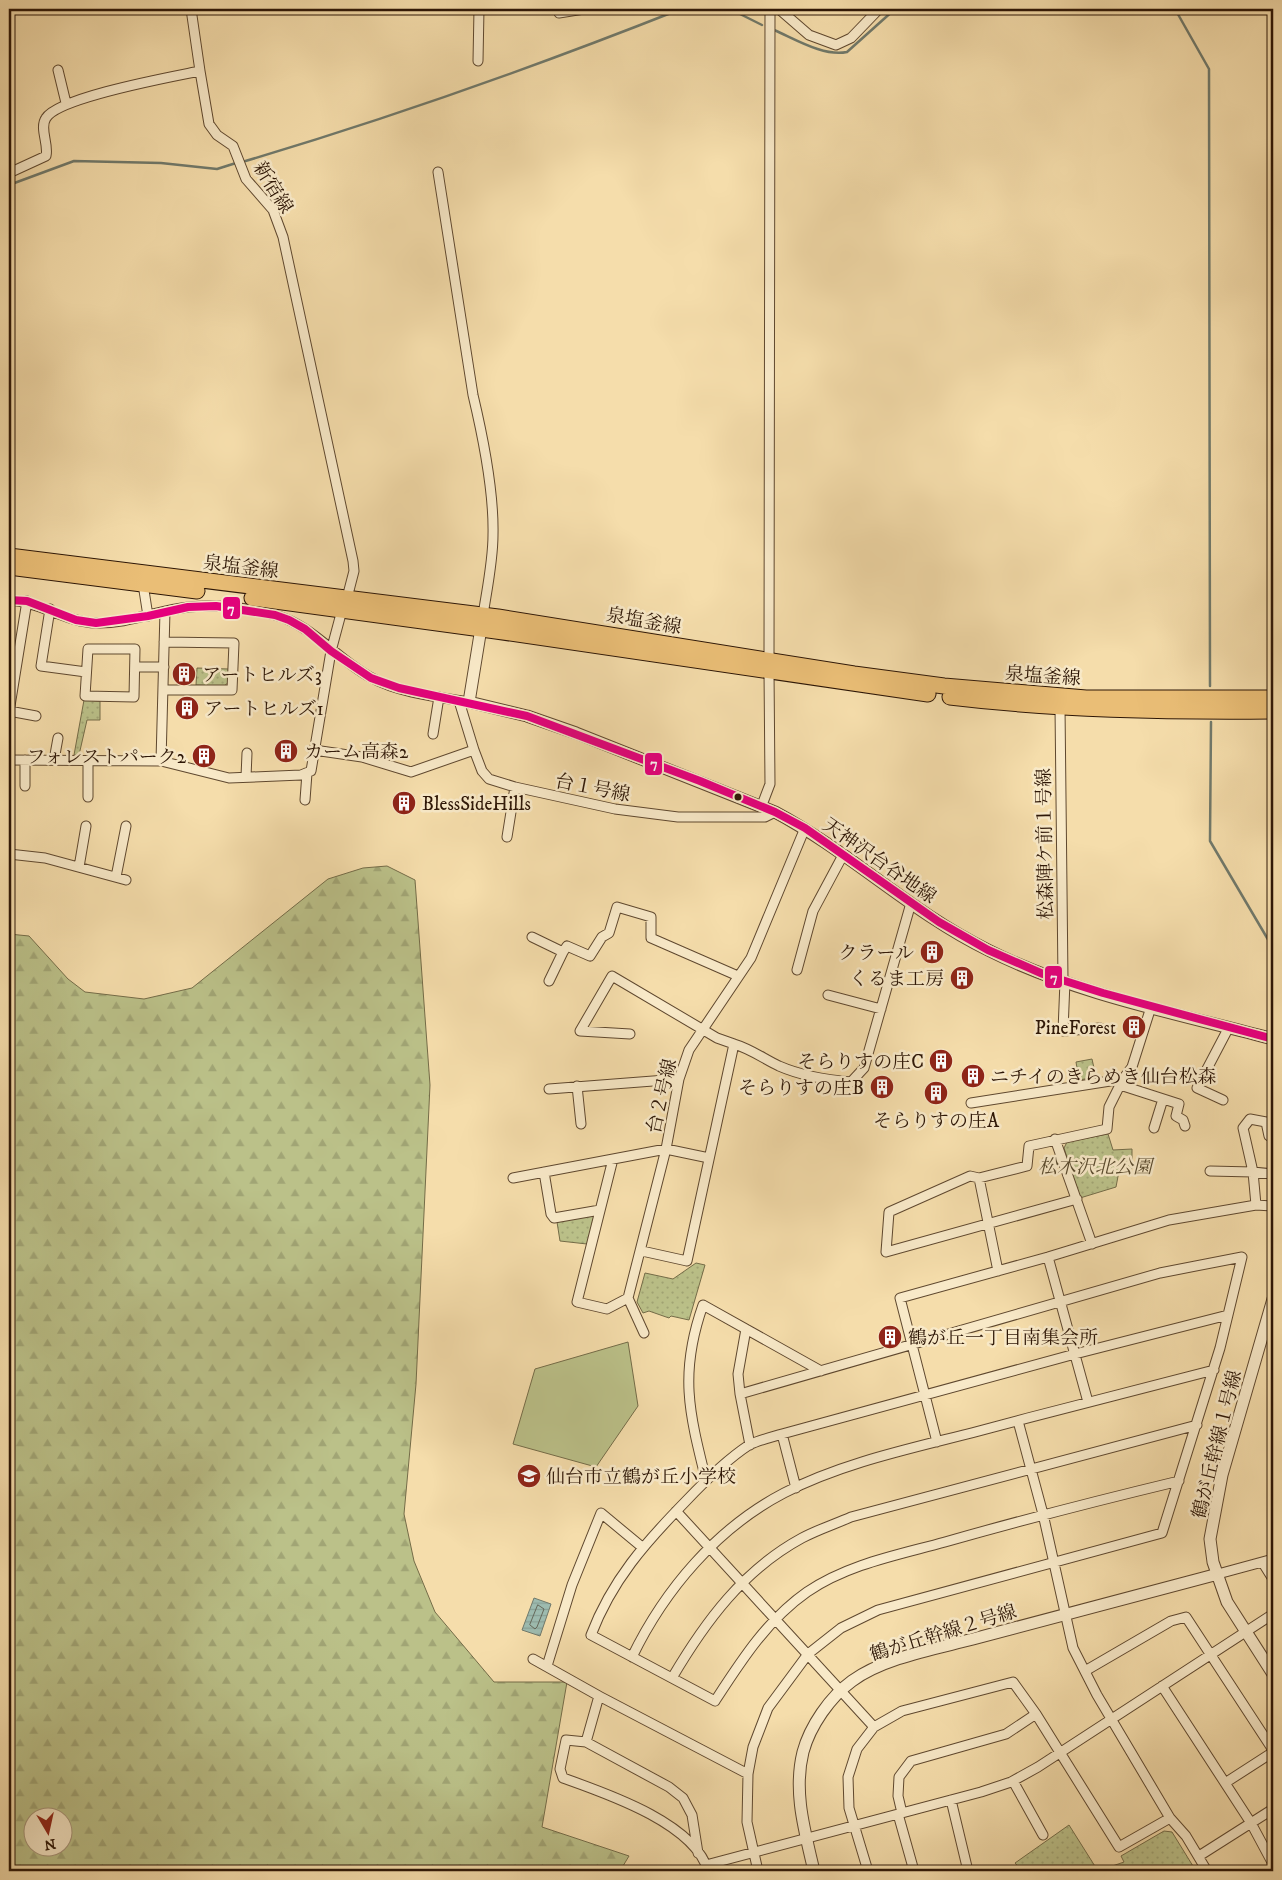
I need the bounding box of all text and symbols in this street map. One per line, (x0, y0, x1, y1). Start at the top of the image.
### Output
street label: 新宿線 (248, 158, 298, 218)
street label: 泉塩釜線 (202, 551, 280, 584)
line badge: 7 (222, 596, 241, 620)
text: 7 (227, 600, 235, 618)
street label: 泉塩釜線 (604, 604, 683, 639)
building icon: アートヒルズ3 (171, 661, 197, 687)
street label: 泉塩釜線 (1004, 662, 1082, 691)
place label: アートヒルズ3 (202, 664, 322, 687)
building icon: アートヒルズ1 (174, 695, 200, 721)
place label: アートヒルズ1 (204, 698, 324, 721)
building icon: カーム高森2 (273, 738, 299, 764)
place label: カーム高森2 (304, 741, 409, 764)
building icon: フォレストパーク2 (191, 743, 217, 769)
place label: フォレストパーク2 (27, 746, 187, 769)
line badge: 7 (644, 752, 663, 776)
text: 7 (650, 755, 658, 773)
street label: 松森陣ケ前１号線 (1033, 768, 1058, 920)
street label: 台１号線 (553, 770, 632, 807)
building icon: BlessSideHills (391, 790, 417, 816)
unlabelled marker (733, 792, 743, 802)
place label: BlessSideHills (422, 793, 531, 816)
street label: 天神沢台谷地線 (818, 814, 940, 909)
building icon: クラール (919, 939, 945, 965)
place label: クラール (838, 942, 914, 965)
building icon: くるま工房 (949, 965, 975, 991)
line badge: 7 (1044, 965, 1063, 989)
place label: くるま工房 (849, 968, 944, 991)
text: 7 (1050, 969, 1058, 987)
building icon: PineForest (1121, 1014, 1147, 1040)
place label: PineForest (1035, 1017, 1116, 1040)
building icon: そらりすの庄C (928, 1048, 954, 1074)
place label: そらりすの庄C (797, 1051, 924, 1074)
street label: 台２号線 (643, 1057, 682, 1136)
building icon: ニチイのきらめき仙台松森 (960, 1063, 986, 1089)
place label: ニチイのきらめき仙台松森 (990, 1066, 1217, 1089)
building icon: そらりすの庄B (869, 1074, 895, 1100)
place label: そらりすの庄B (738, 1077, 864, 1100)
building icon: そらりすの庄A (923, 1080, 949, 1106)
place label: そらりすの庄A (873, 1110, 1000, 1133)
park label: 松木沢北公園 (1038, 1156, 1155, 1179)
building icon: 鶴が丘一丁目南集会所 (877, 1324, 903, 1350)
place label: 鶴が丘一丁目南集会所 (908, 1327, 1098, 1350)
street label: 鶴が丘幹線１号線 (1188, 1368, 1247, 1521)
school or university icon: 仙台市立鶴が丘小学校 (516, 1463, 542, 1489)
place label: 仙台市立鶴が丘小学校 (546, 1466, 736, 1489)
street label: 鶴が丘幹線２号線 (867, 1600, 1019, 1667)
north arrow (22, 1808, 72, 1858)
text: N (42, 1834, 57, 1854)

